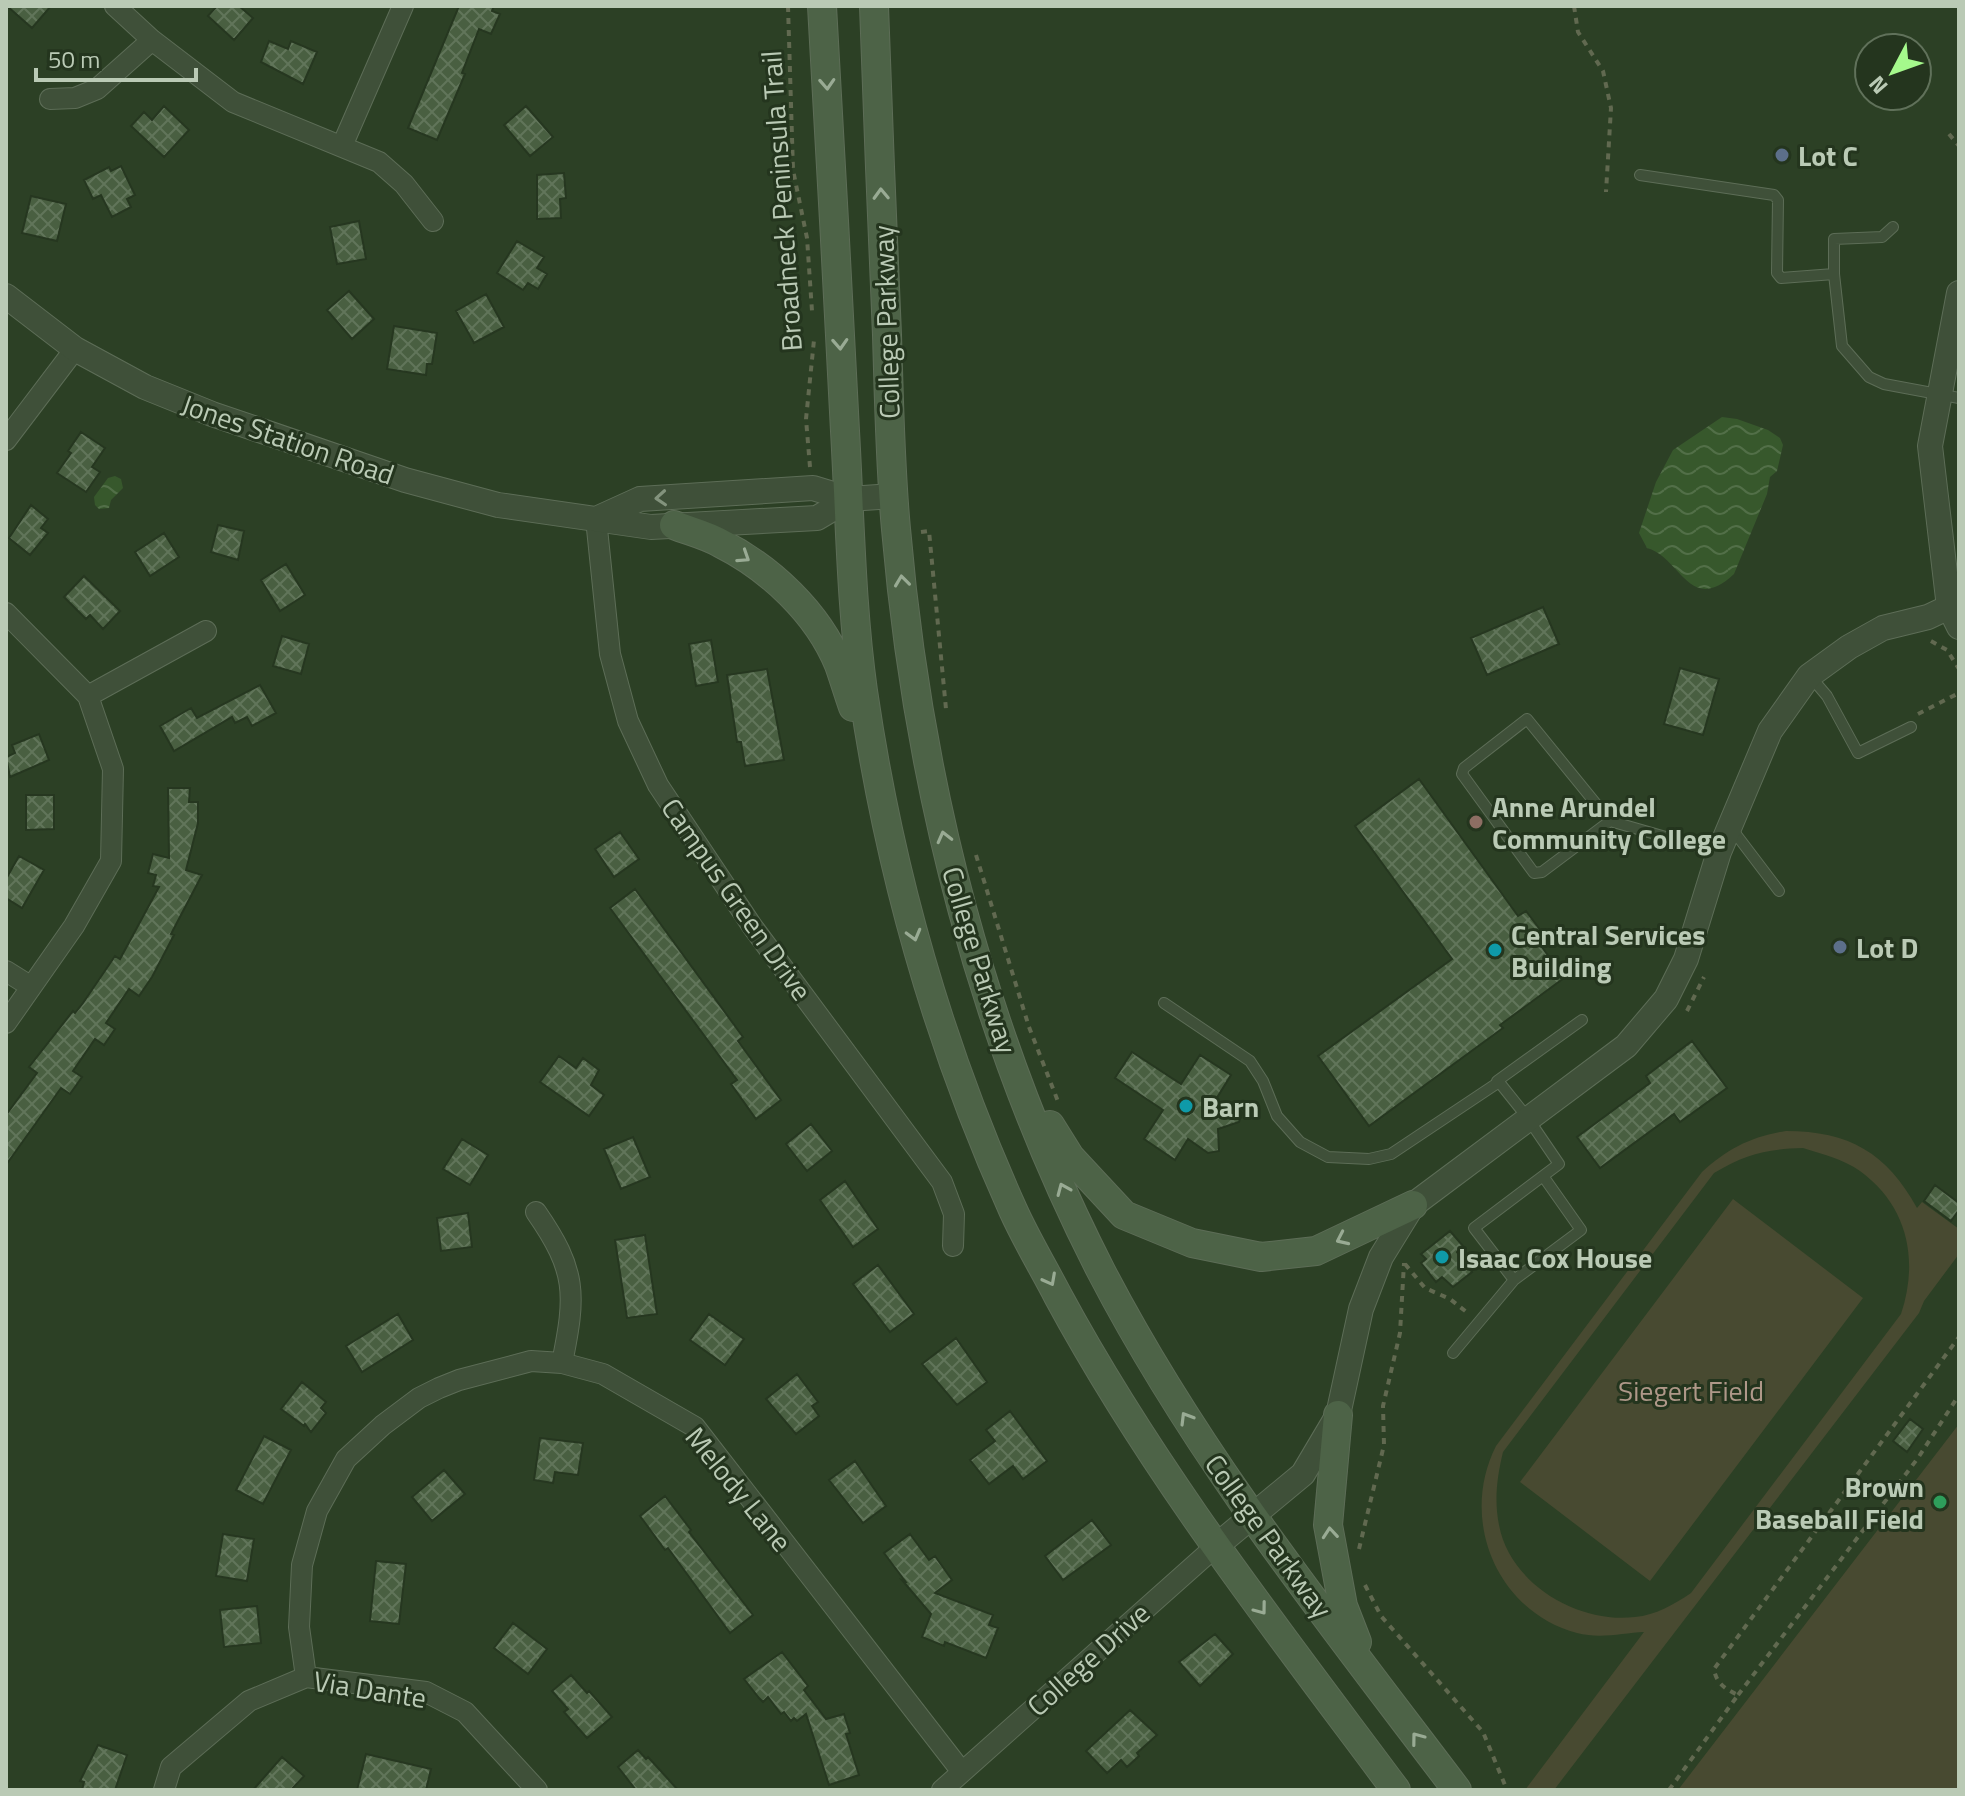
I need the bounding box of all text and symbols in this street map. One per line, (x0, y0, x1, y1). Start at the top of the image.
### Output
scale bar (36, 32, 196, 82)
north arrow (1853, 32, 1933, 112)
text: 50 m (48, 41, 100, 77)
street label: Broadneck Peninsula Trail (749, 49, 813, 353)
text: N (1860, 68, 1896, 102)
one-way arrow (818, 78, 835, 91)
place label: Lot C (1798, 134, 1858, 177)
marker: Lot C (1773, 146, 1791, 164)
one-way arrow (873, 187, 890, 200)
street label: College Parkway (861, 224, 911, 420)
one-way arrow (832, 338, 849, 351)
street label: Jones Station Road (176, 382, 400, 496)
one-way arrow (654, 489, 667, 506)
one-way arrow (736, 548, 750, 563)
one-way arrow (893, 574, 910, 587)
place label: Anne Arundel Community College (1492, 785, 1726, 860)
street label: Campus Green Drive (651, 789, 823, 1009)
marker: Anne Arundel Community College (1467, 813, 1485, 831)
one-way arrow (936, 831, 953, 845)
street label: College Parkway (931, 861, 1029, 1059)
place label: Central Services Building (1511, 913, 1705, 988)
place label: Lot D (1856, 926, 1918, 969)
one-way arrow (905, 927, 922, 941)
marker: Lot D (1831, 938, 1849, 956)
marker: Central Services Building (1486, 941, 1504, 959)
place label: Barn (1202, 1085, 1259, 1128)
marker: Barn (1177, 1097, 1195, 1115)
one-way arrow (1056, 1183, 1072, 1197)
one-way arrow (1336, 1229, 1350, 1245)
place label: Isaac Cox House (1458, 1236, 1652, 1279)
marker: Isaac Cox House (1433, 1248, 1451, 1266)
one-way arrow (1040, 1272, 1055, 1286)
park label: Siegert Field (1618, 1369, 1764, 1412)
one-way arrow (1180, 1412, 1196, 1427)
street label: Melody Lane (675, 1417, 803, 1561)
street label: College Parkway (1195, 1445, 1343, 1627)
place label: Brown Baseball Field (1755, 1465, 1924, 1540)
marker: Brown Baseball Field (1931, 1493, 1949, 1511)
one-way arrow (1322, 1526, 1339, 1539)
street label: College Drive (1017, 1592, 1159, 1726)
one-way arrow (1252, 1600, 1266, 1615)
street label: Via Dante (311, 1659, 429, 1719)
one-way arrow (1413, 1732, 1427, 1747)

